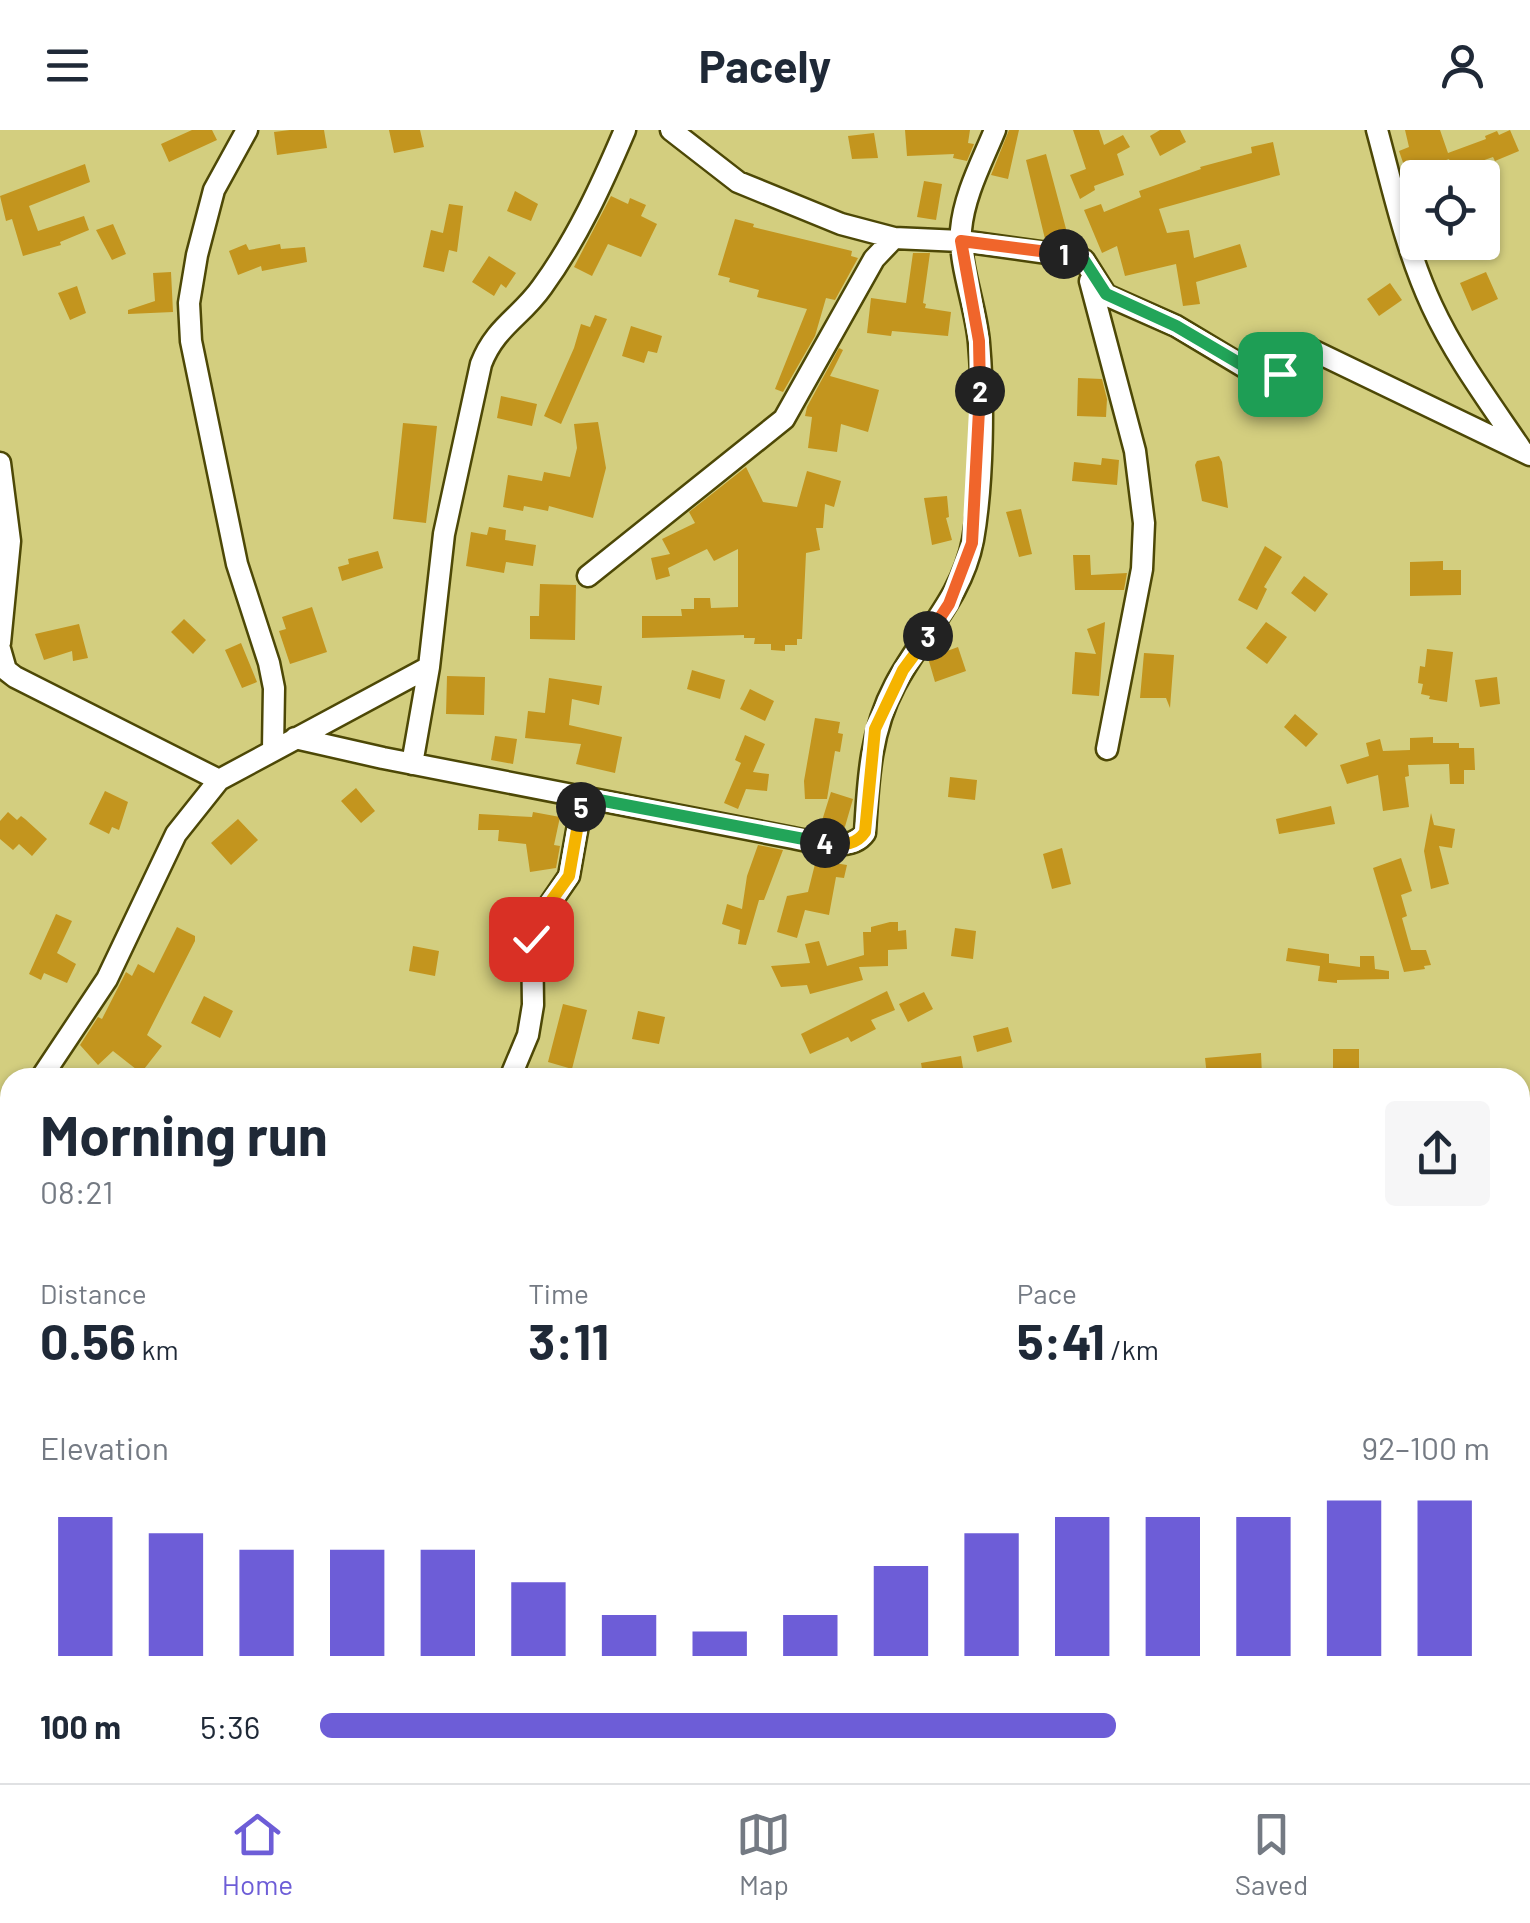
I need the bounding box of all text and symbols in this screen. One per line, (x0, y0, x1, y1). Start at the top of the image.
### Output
icon: menu (40, 38, 95, 93)
text: Pacely (699, 38, 831, 92)
icon: person (1435, 38, 1490, 93)
map controls (1400, 160, 1500, 260)
button: locate (1400, 160, 1500, 260)
pin: 1 (1039, 229, 1089, 279)
text: 1 (1059, 237, 1069, 271)
pin (1238, 332, 1323, 417)
icon: arrive (1253, 347, 1308, 402)
pin: 2 (955, 366, 1005, 416)
text: 2 (972, 374, 988, 408)
pin: 3 (903, 611, 953, 661)
text: 3 (920, 619, 936, 653)
pin: 5 (556, 782, 606, 832)
text: 5 (573, 790, 589, 824)
pin: 4 (800, 818, 850, 868)
text: 4 (817, 826, 833, 860)
pin (489, 897, 574, 982)
icon: check (504, 912, 559, 967)
text: Morning run (40, 1101, 328, 1167)
button: share (1385, 1101, 1490, 1206)
text: 08:21 (40, 1172, 114, 1210)
text: Distance (40, 1276, 147, 1310)
text: Time (528, 1276, 589, 1310)
text: Pace (1017, 1276, 1077, 1310)
text: 0.56 (40, 1310, 136, 1370)
text: 3:11 (528, 1310, 609, 1370)
text: 5:41 (1017, 1310, 1105, 1370)
text: km (136, 1332, 179, 1366)
text: /km (1105, 1332, 1159, 1366)
text: Elevation (40, 1428, 169, 1466)
text: 92–100 m (1362, 1428, 1490, 1466)
text: 100 m (40, 1707, 121, 1745)
text: 5:36 (200, 1707, 260, 1745)
tab: Home (222, 1807, 293, 1901)
tab: Map (736, 1807, 791, 1901)
tab: Saved (1235, 1807, 1308, 1901)

